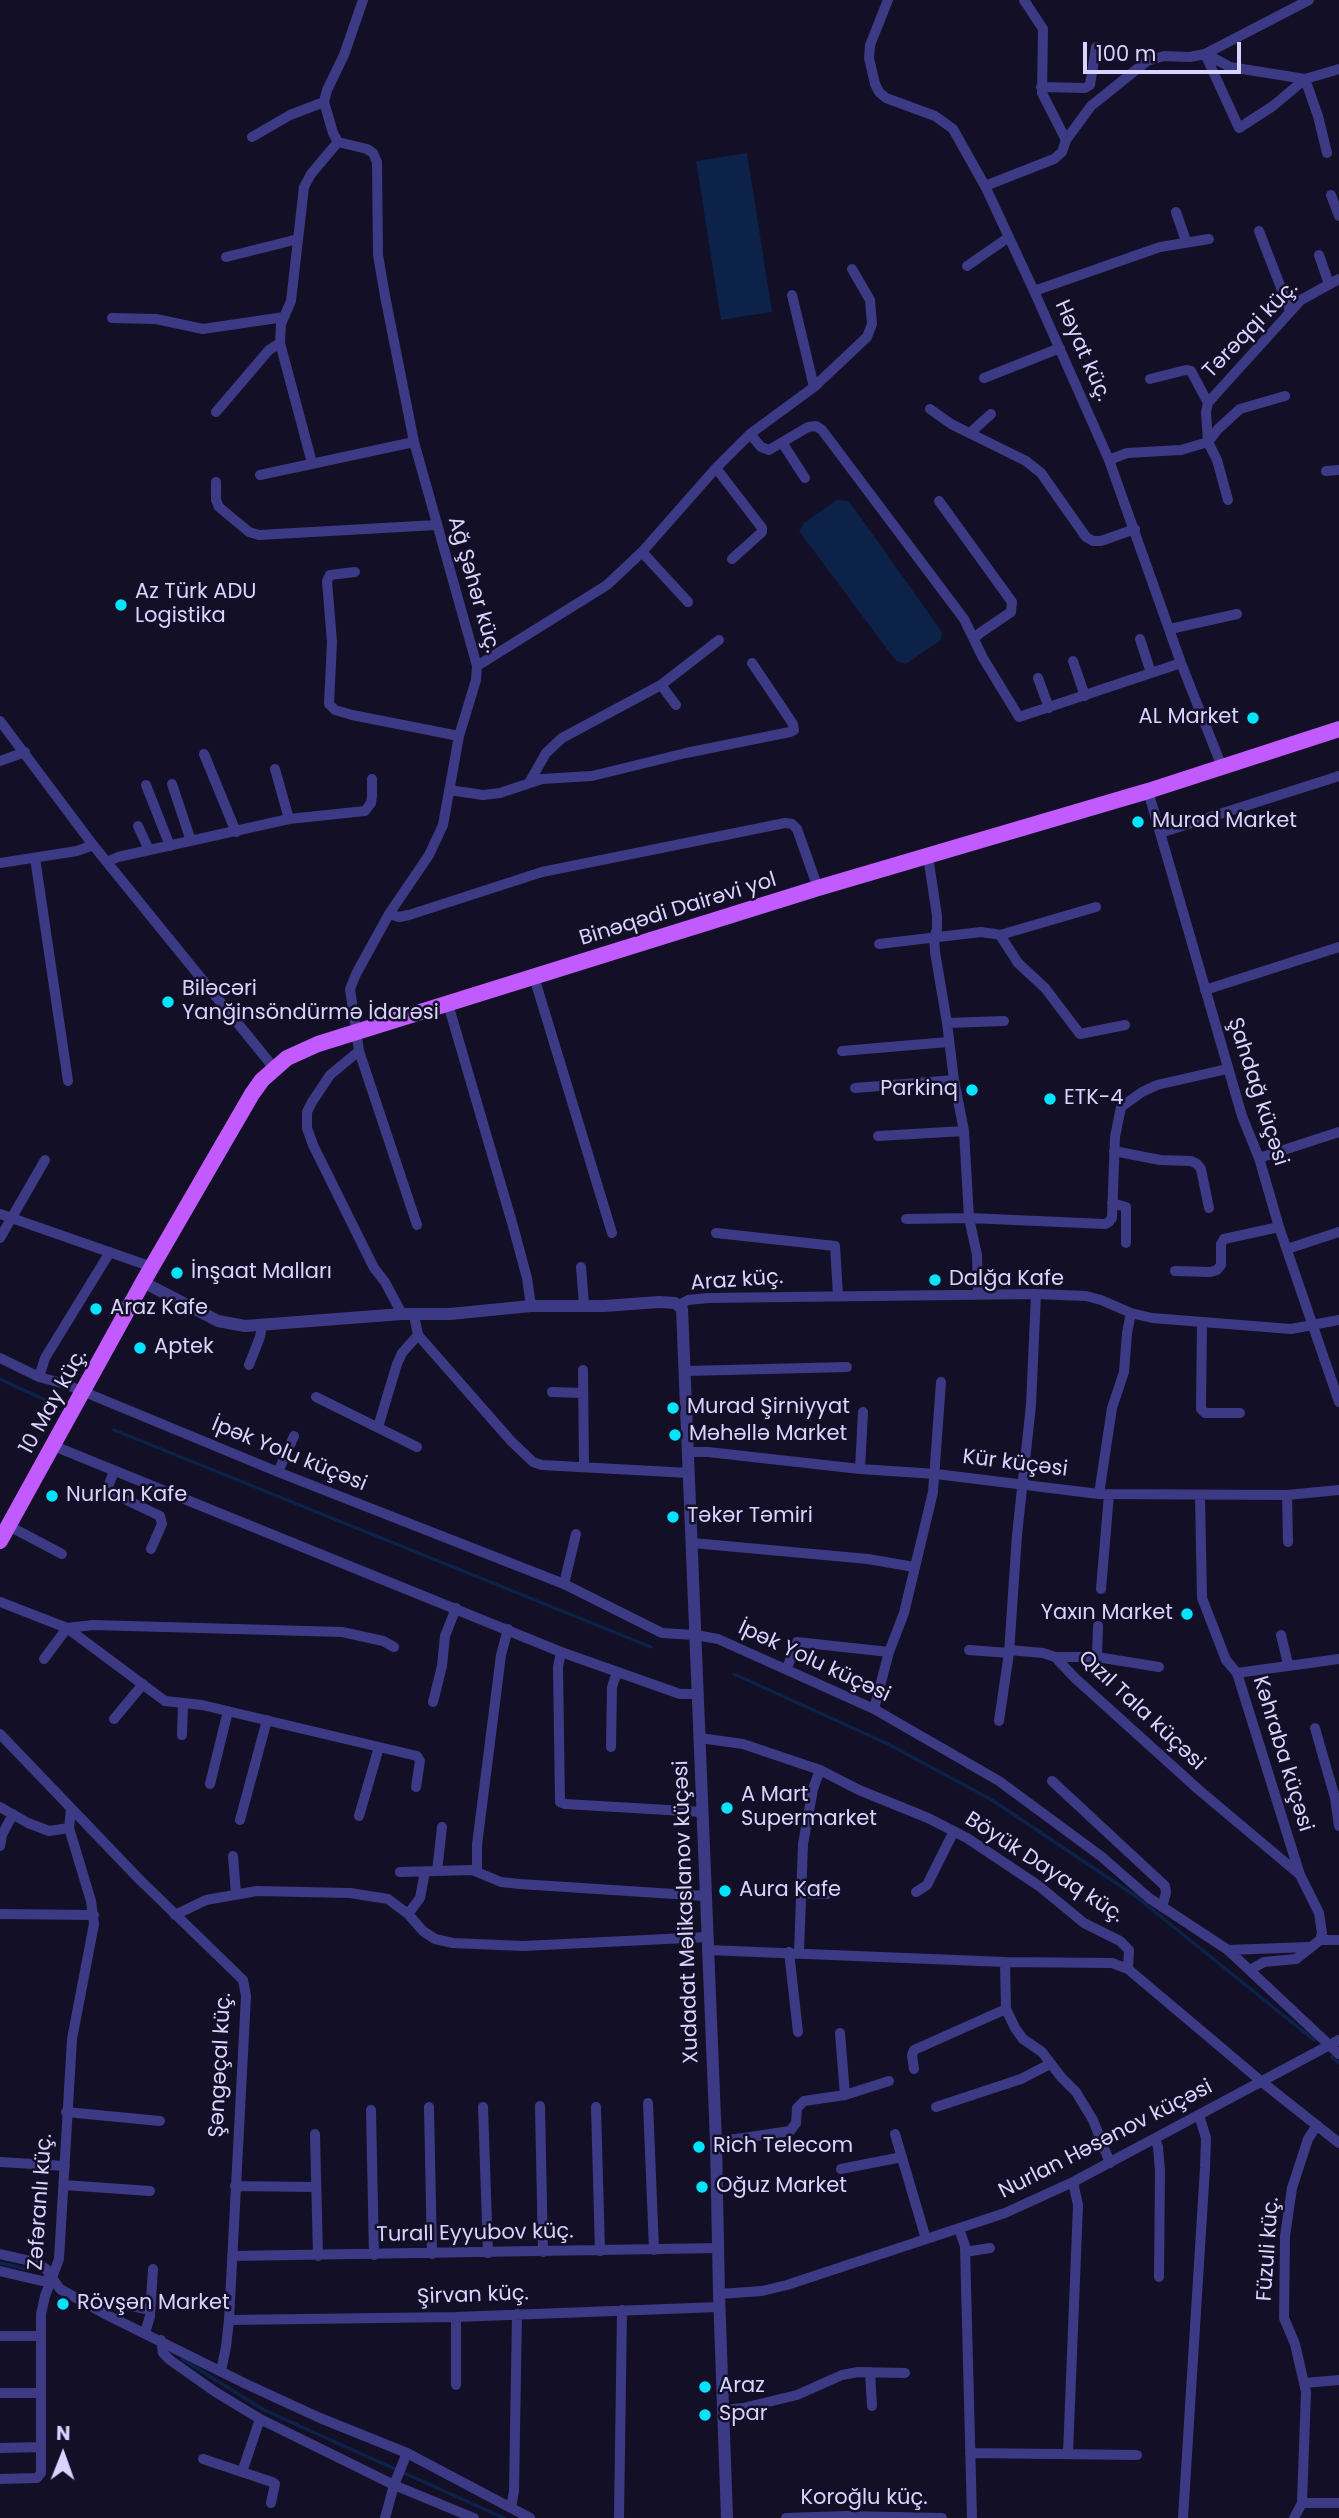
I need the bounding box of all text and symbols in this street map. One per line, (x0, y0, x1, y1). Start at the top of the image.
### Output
scale bar (1087, 28, 1244, 72)
text: 100 m (1096, 39, 1156, 68)
street label: Tərəqqi küç. (1198, 276, 1304, 384)
street label: Həyat küç. (1048, 296, 1116, 406)
street label: Ağ Şəhər küç. (442, 514, 504, 656)
place label: Az Türk ADU Logistika (135, 580, 257, 630)
marker: Az Türk ADU Logistika (113, 597, 129, 613)
place label: AL Market (1139, 705, 1239, 731)
marker: AL Market (1245, 710, 1261, 726)
place label: Murad Market (1152, 809, 1297, 835)
marker: Murad Market (1130, 814, 1146, 830)
street label: Binəqədi Dairəvi yol (576, 868, 780, 952)
place label: Biləcəri Yanğinsöndürmə İdarəsi (182, 977, 439, 1027)
marker: Biləcəri Yanğinsöndürmə İdarəsi (160, 994, 176, 1010)
street label: Şahdağ küçəsi (1221, 1015, 1293, 1169)
place label: Parkinq (880, 1077, 958, 1103)
marker: Parkinq (964, 1082, 980, 1098)
place label: ETK-4 (1064, 1086, 1123, 1112)
marker: ETK-4 (1042, 1091, 1058, 1107)
place label: İnşaat Malları (191, 1260, 332, 1286)
marker: İnşaat Malları (169, 1265, 185, 1281)
street label: Araz küç. (690, 1265, 784, 1297)
place label: Dalğa Kafe (949, 1267, 1064, 1293)
marker: Dalğa Kafe (927, 1272, 943, 1288)
place label: Araz Kafe (110, 1296, 208, 1322)
marker: Araz Kafe (88, 1301, 104, 1317)
place label: Aptek (154, 1335, 214, 1361)
marker: Aptek (132, 1340, 148, 1356)
street label: 10 May küç. (15, 1345, 93, 1459)
place label: Murad Şirniyyat (687, 1395, 850, 1421)
marker: Murad Şirniyyat (665, 1400, 681, 1416)
street label: İpək Yolu küçəsi (208, 1412, 370, 1498)
place label: Məhəllə Market (689, 1422, 847, 1448)
marker: Məhəllə Market (667, 1427, 683, 1443)
street label: Kür küçəsi (961, 1445, 1069, 1483)
place label: Nurlan Kafe (66, 1483, 187, 1509)
marker: Nurlan Kafe (44, 1488, 60, 1504)
place label: Təkər Təmiri (687, 1504, 813, 1530)
marker: Təkər Təmiri (665, 1509, 681, 1525)
place label: Yaxın Market (1041, 1601, 1173, 1627)
marker: Yaxın Market (1179, 1606, 1195, 1622)
street label: İpək Yolu küçəsi (734, 1616, 894, 1708)
street label: Qızıl Tala küçəsi (1072, 1646, 1210, 1776)
street label: Kəhraba küçəsi (1246, 1673, 1318, 1835)
street label: Xudadat Məlikaslanov küçəsi (669, 1760, 705, 2064)
place label: A Mart Supermarket (741, 1783, 877, 1833)
marker: A Mart Supermarket (719, 1800, 735, 1816)
street label: Böyük Dayaq küç. (960, 1807, 1128, 1929)
place label: Aura Kafe (739, 1878, 841, 1904)
marker: Aura Kafe (717, 1883, 733, 1899)
street label: Şəngəçal küç. (205, 1992, 237, 2138)
street label: Nurlan Həsənov küçəsi (995, 2075, 1217, 2205)
street label: Zəfəranlı küç. (24, 2133, 58, 2271)
place label: Rich Telecom (713, 2134, 853, 2160)
marker: Rich Telecom (691, 2139, 707, 2155)
place label: Oğuz Market (716, 2174, 847, 2200)
marker: Oğuz Market (694, 2179, 710, 2195)
street label: Füzuli küç. (1253, 2196, 1285, 2302)
street label: Turall Eyyubov küç. (376, 2220, 574, 2248)
street label: Şirvan küç. (417, 2281, 529, 2311)
place label: Rövşən Market (77, 2291, 230, 2317)
marker: Rövşən Market (55, 2296, 71, 2312)
place label: Araz (719, 2374, 765, 2400)
marker: Araz (697, 2379, 713, 2395)
place label: Spar (719, 2402, 768, 2428)
marker: Spar (697, 2407, 713, 2423)
north arrow (28, 2420, 98, 2490)
text: N (56, 2420, 71, 2447)
street label: Koroğlu küç. (800, 2486, 928, 2512)

